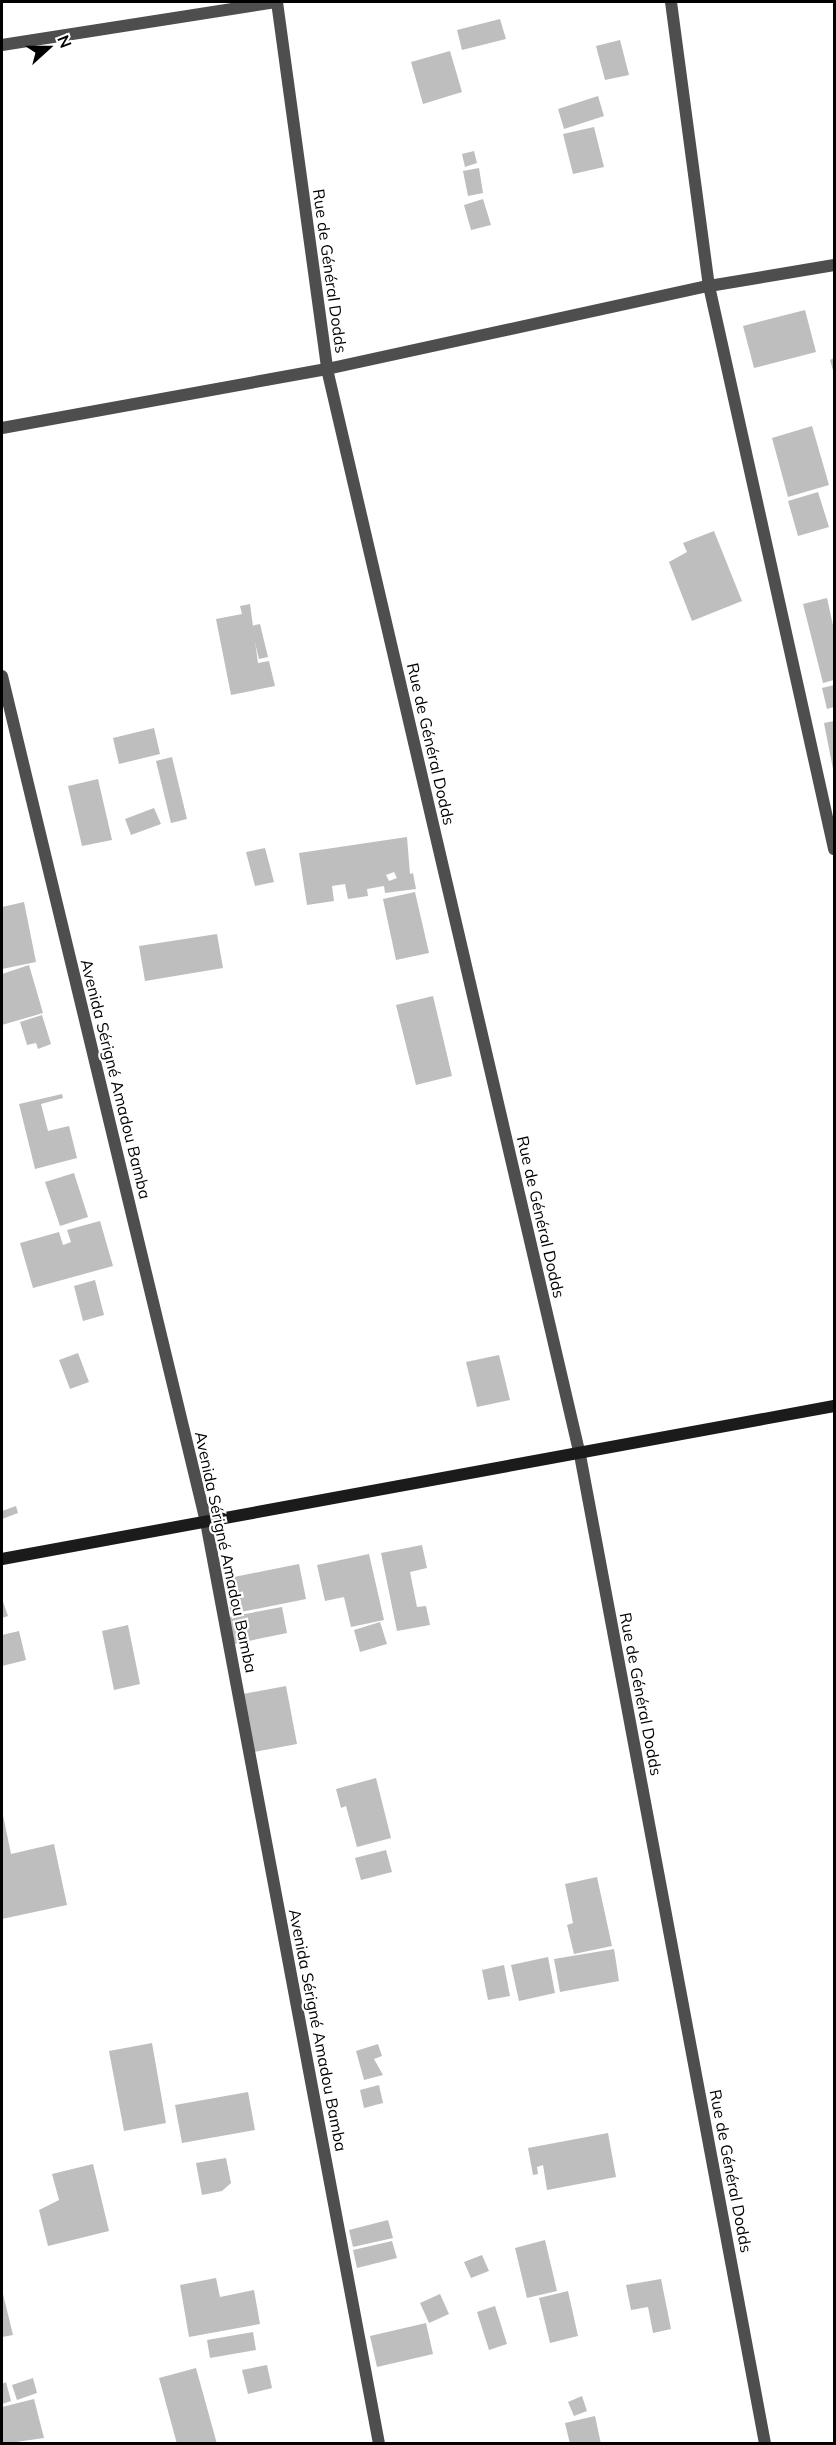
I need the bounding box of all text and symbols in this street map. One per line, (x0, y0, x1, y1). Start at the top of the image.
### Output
north arrow (18, 18, 78, 78)
text: N (53, 32, 76, 51)
street label: Rue de Général Dodds (309, 188, 351, 354)
street label: Rue de Général Dodds (403, 661, 459, 827)
street label: Avenida Sérigné Amadou Bamba (77, 957, 155, 1201)
street label: Rue de Général Dodds (513, 1134, 569, 1300)
street label: Avenida Sérigné Amadou Bamba (191, 1429, 261, 1675)
street label: Rue de Général Dodds (616, 1611, 666, 1777)
street label: Avenida Sérigné Amadou Bamba (285, 1907, 351, 2153)
street label: Rue de Général Dodds (706, 2088, 756, 2254)

